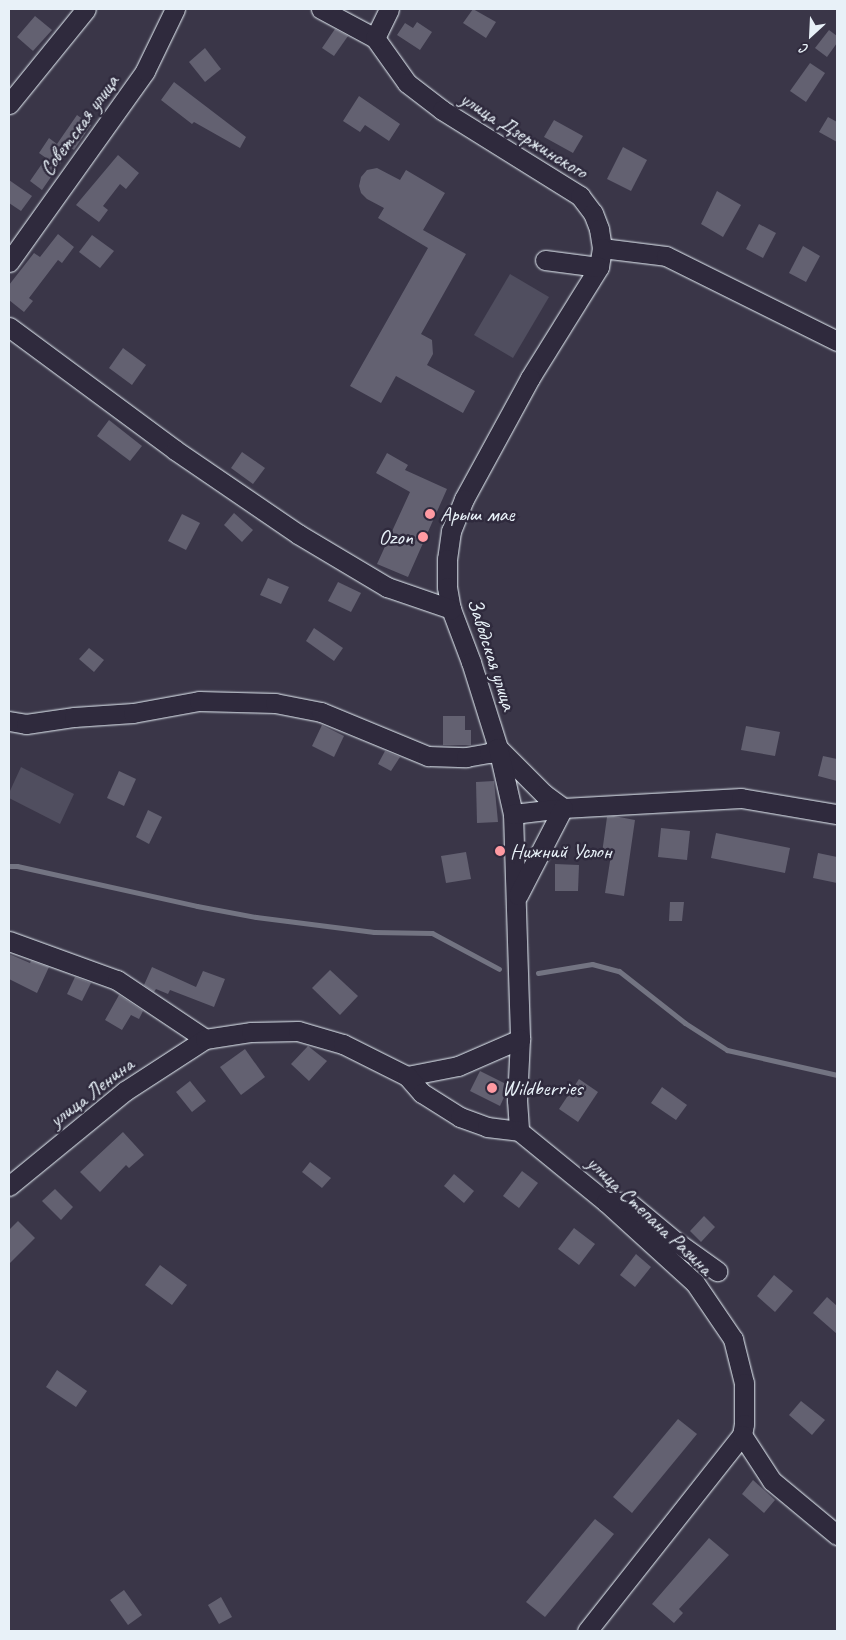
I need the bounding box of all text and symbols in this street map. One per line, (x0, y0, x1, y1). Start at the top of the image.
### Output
north arrow (786, 10, 836, 60)
text: С (798, 40, 811, 58)
street label: Советская улица (33, 69, 125, 181)
street label: улица Дзержинского (456, 86, 592, 184)
place label: Арыш мае (440, 501, 513, 527)
marker: Арыш мае (424, 508, 436, 520)
place label: Ozon (378, 524, 413, 550)
marker: Ozon (417, 531, 429, 543)
street label: Заводская улица (462, 594, 522, 714)
place label: Нижний Услон (510, 838, 611, 864)
marker: Нижний Услон (494, 845, 506, 857)
street label: улица Ленина (44, 1051, 138, 1133)
place label: Wildberries (502, 1075, 582, 1101)
marker: Wildberries (486, 1082, 498, 1094)
street label: улица Степана Разина (582, 1150, 718, 1280)

